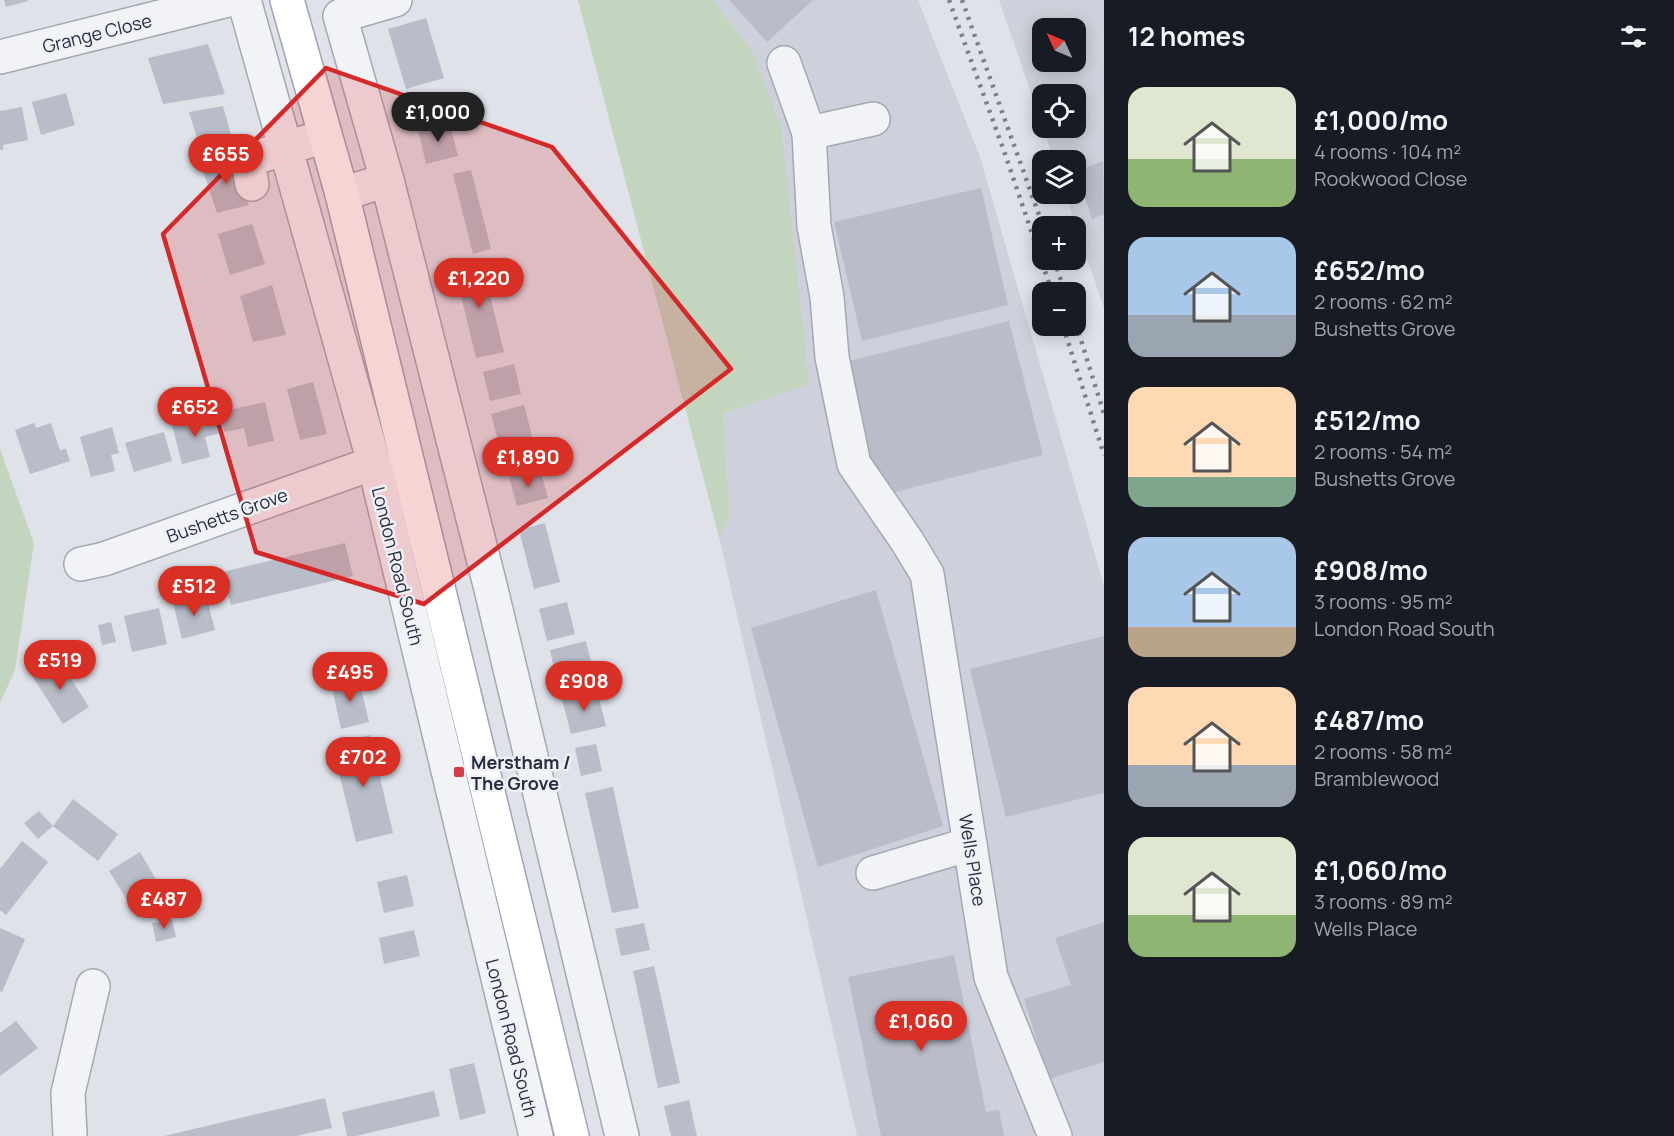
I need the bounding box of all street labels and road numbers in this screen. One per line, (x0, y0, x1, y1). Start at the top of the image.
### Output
street label: Grange Close (40, 8, 154, 58)
street label: Bushetts Grove (163, 482, 291, 548)
street label: London Road South (367, 484, 429, 648)
street label: Wells Place (954, 812, 992, 908)
street label: London Road South (481, 956, 543, 1120)

